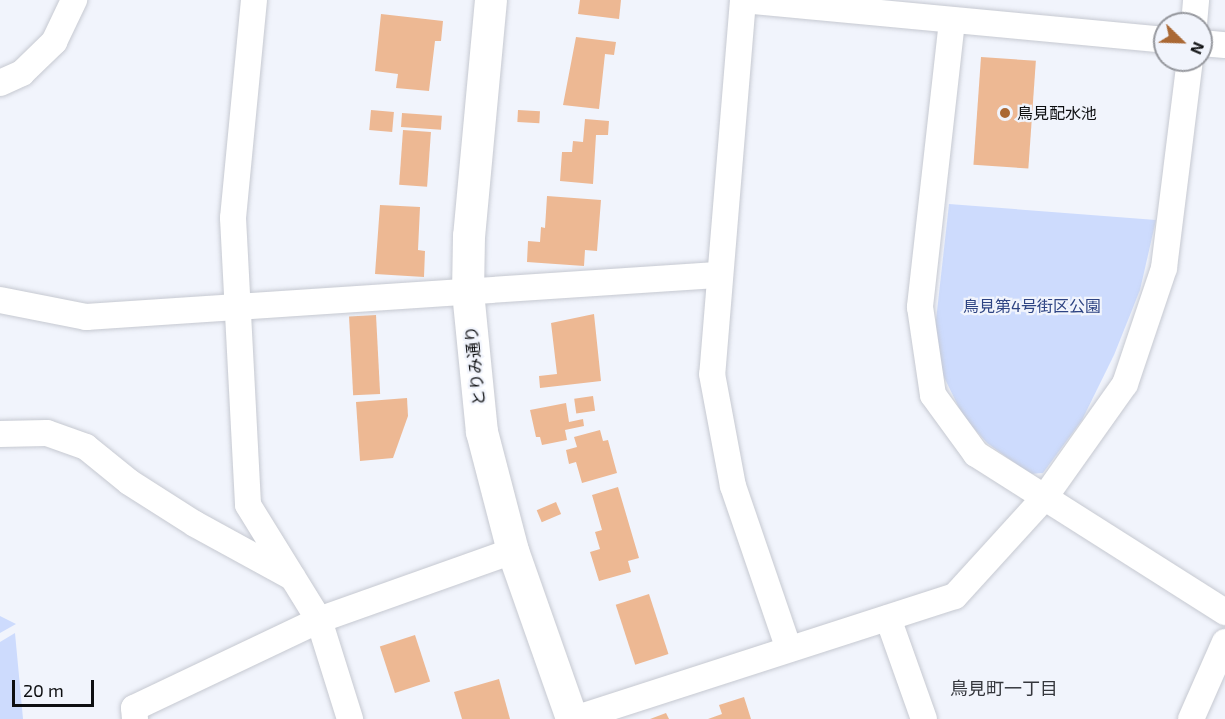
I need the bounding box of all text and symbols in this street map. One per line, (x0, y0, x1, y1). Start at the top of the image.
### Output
north arrow (1153, 12, 1213, 72)
text: N (1187, 39, 1209, 57)
place label: 鳥見配水池 (1017, 103, 1097, 123)
marker: 鳥見配水池 (998, 106, 1012, 120)
park label: 鳥見第4号街区公園 (963, 296, 1101, 316)
street label: とりみ通り (461, 325, 489, 407)
scale bar (15, 668, 98, 706)
district label: 鳥見町一丁目 (950, 677, 1058, 699)
text: 20 m (23, 679, 64, 701)

